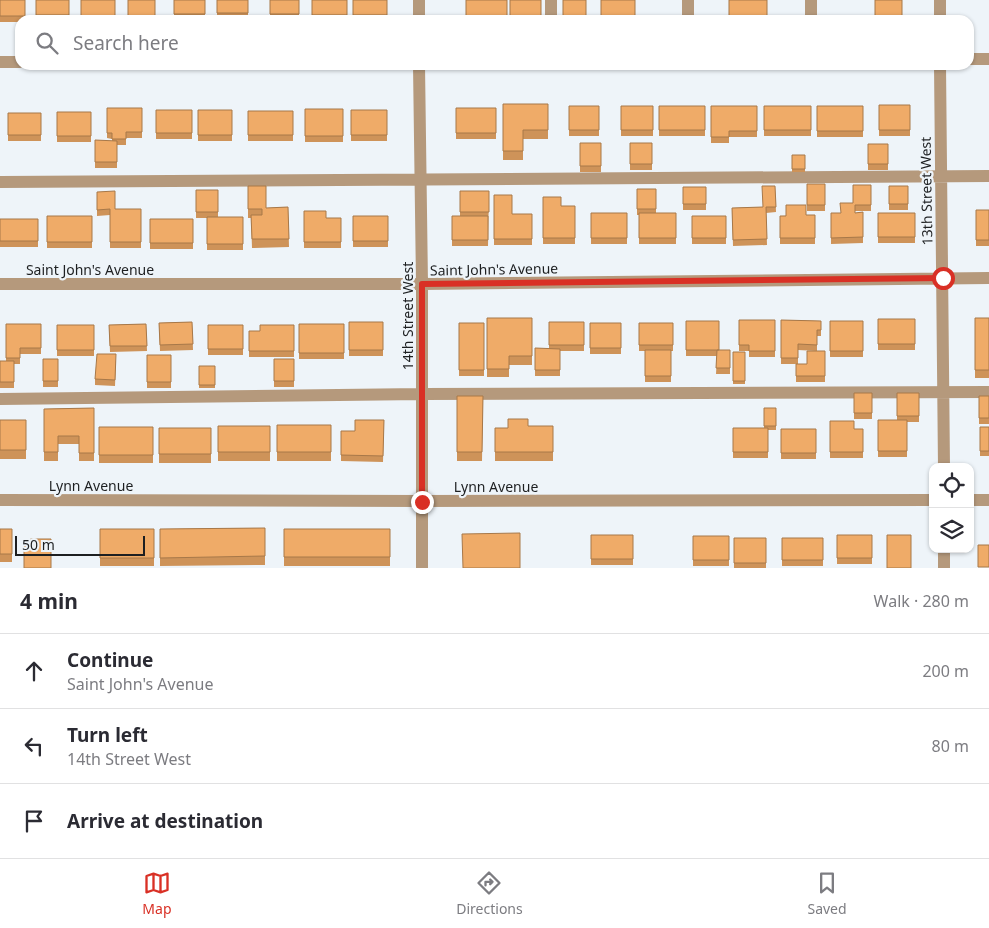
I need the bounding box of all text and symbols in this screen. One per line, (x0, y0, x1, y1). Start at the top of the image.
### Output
search box (15, 15, 974, 70)
icon: search (33, 29, 61, 57)
text: Search here (73, 30, 179, 56)
street label: 13th Street West (916, 137, 936, 245)
street label: Saint John's Avenue (430, 258, 558, 280)
street label: Saint John's Avenue (26, 260, 154, 279)
street label: 14th Street West (398, 262, 417, 370)
route start (932, 267, 955, 290)
map controls (929, 463, 974, 553)
button: locate (929, 463, 974, 508)
street label: Lynn Avenue (49, 476, 133, 495)
street label: Lynn Avenue (454, 477, 538, 496)
route end (411, 491, 434, 514)
button: layers (929, 508, 974, 553)
scale bar (15, 533, 145, 556)
text: 50 m (22, 535, 55, 554)
text: 4 min (20, 587, 78, 615)
text: Walk · 280 m (874, 590, 969, 612)
text: Continue (67, 647, 153, 673)
icon: ahead (20, 657, 48, 685)
text: 200 m (922, 660, 969, 682)
text: Saint John's Avenue (67, 673, 214, 695)
text: Turn left (67, 722, 148, 748)
icon: left (20, 732, 48, 760)
text: 80 m (932, 735, 969, 757)
text: 14th Street West (67, 748, 191, 770)
icon: arrive (20, 807, 48, 835)
text: Arrive at destination (67, 808, 263, 834)
tab: Map (142, 869, 172, 918)
tab: Directions (456, 869, 523, 918)
tab: Saved (807, 869, 847, 918)

